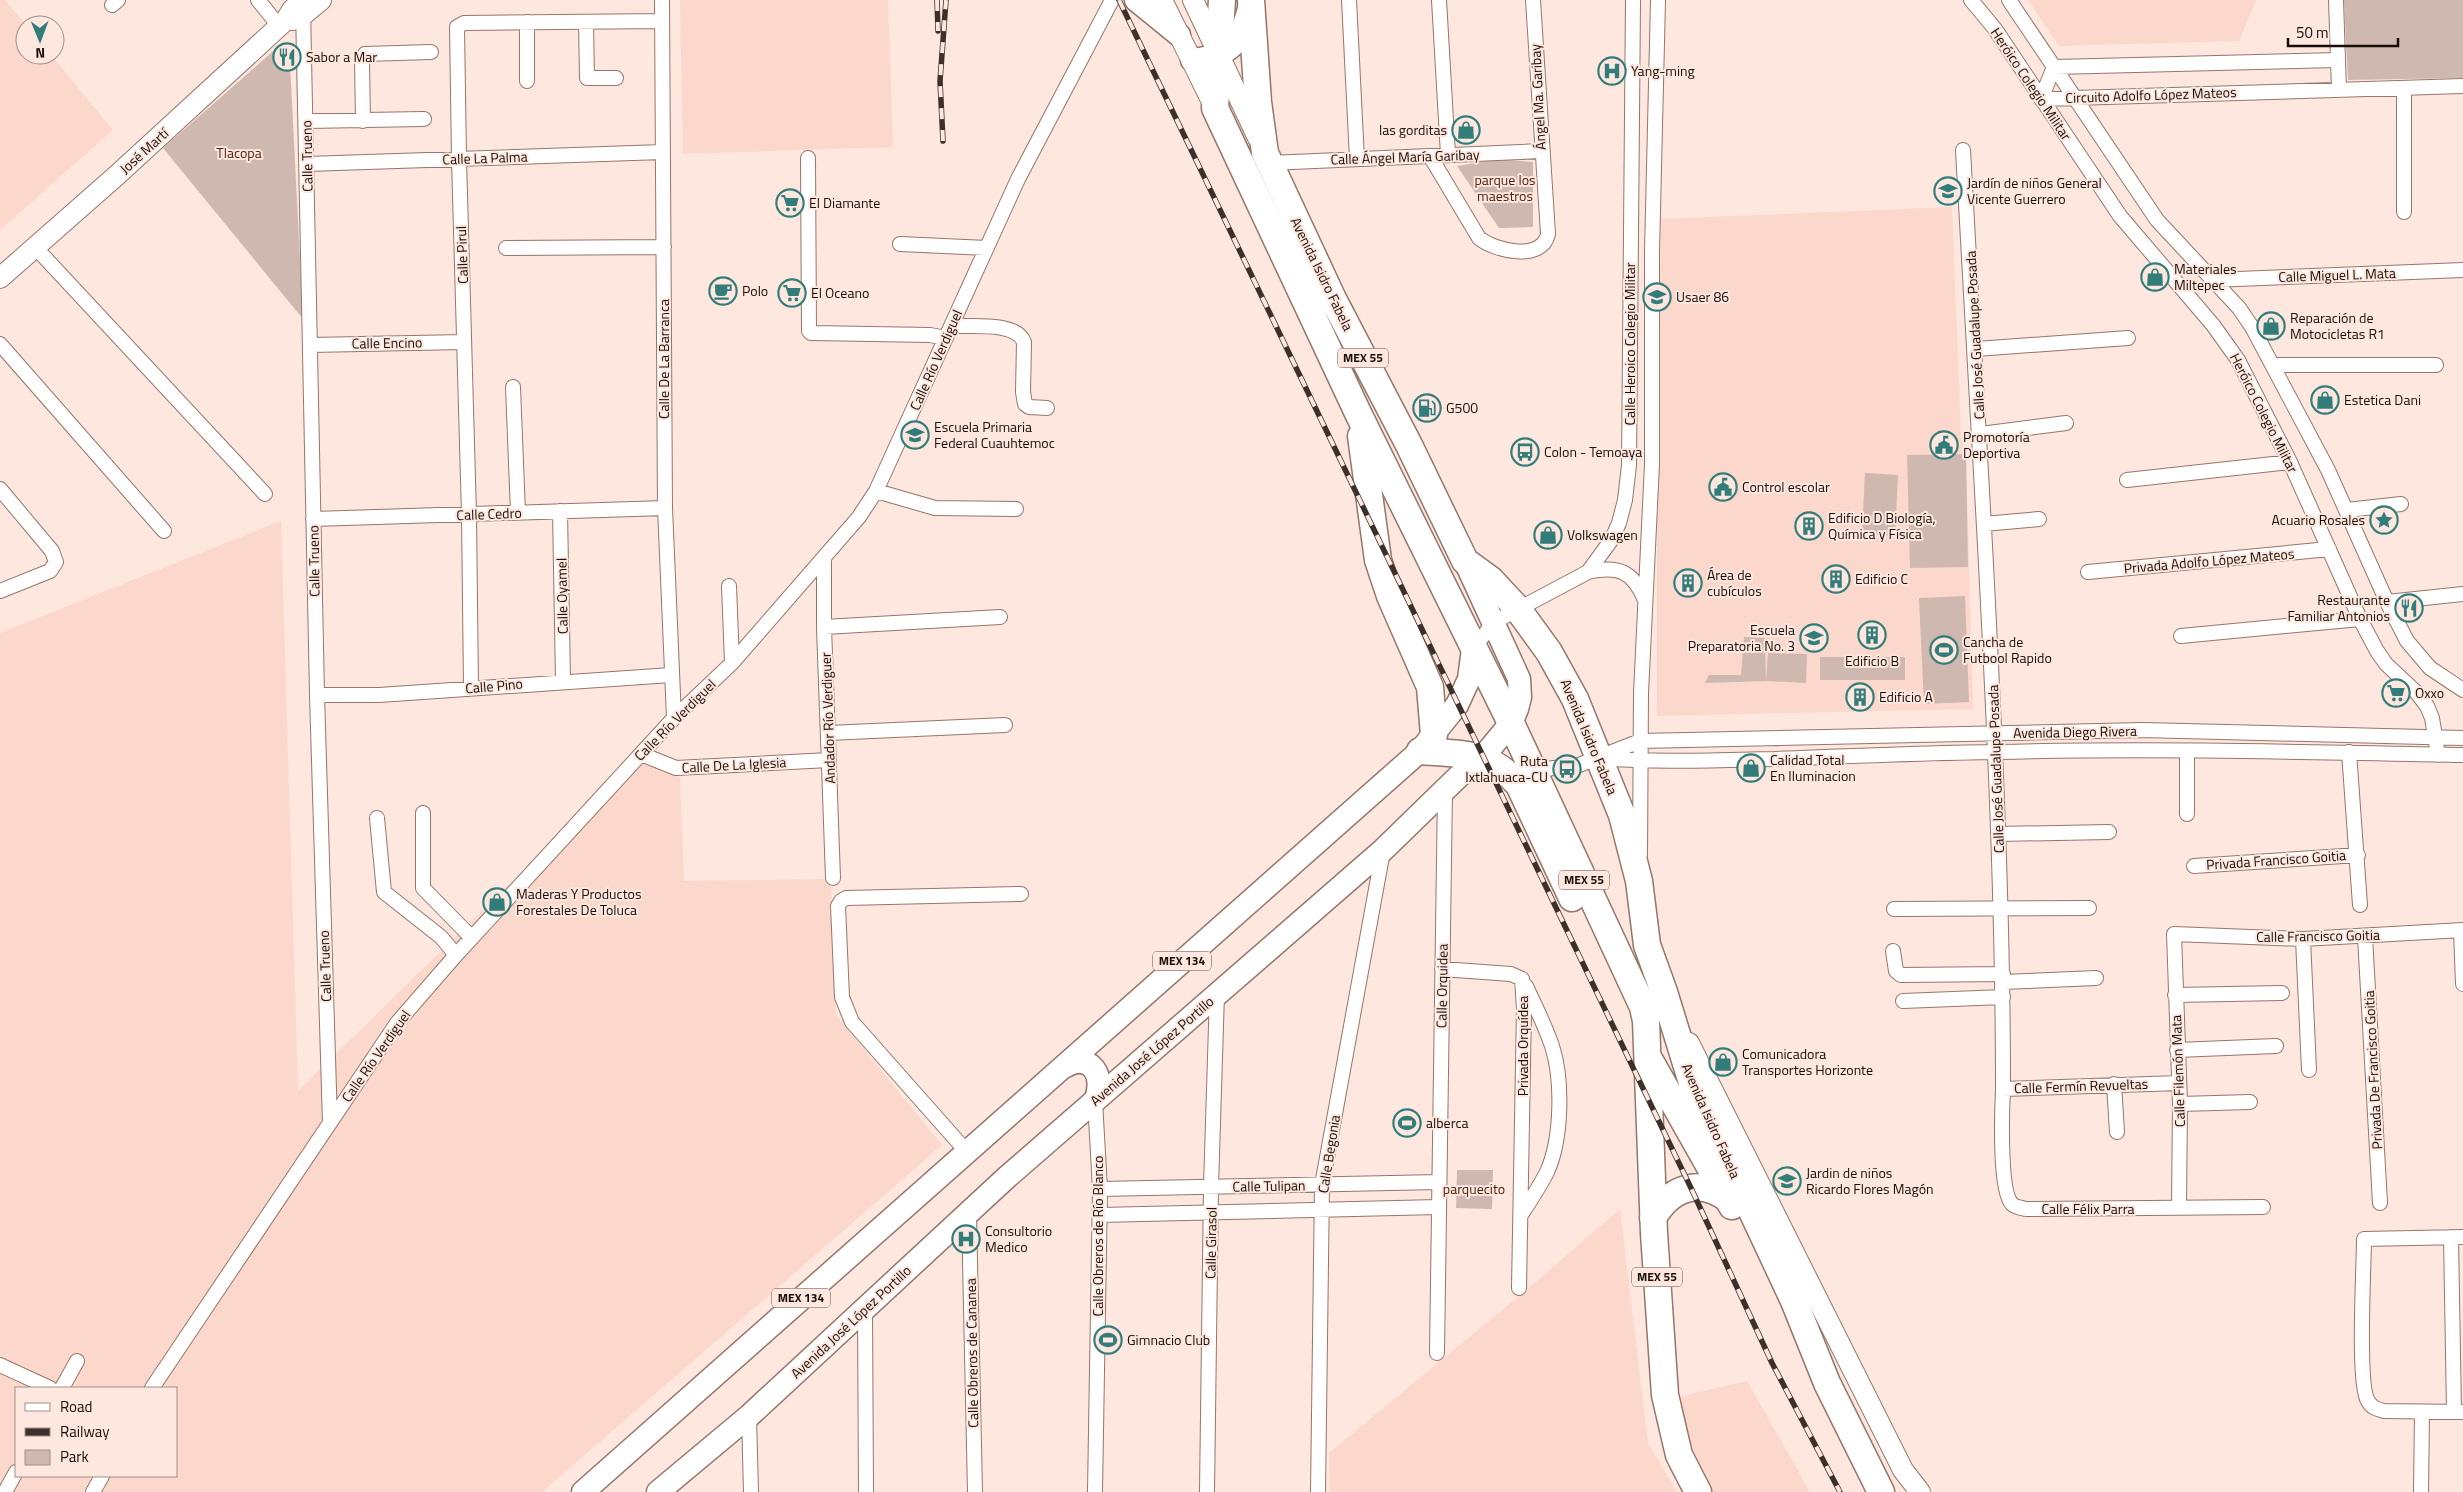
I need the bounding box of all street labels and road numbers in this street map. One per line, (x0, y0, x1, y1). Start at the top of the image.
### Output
street label: Heróico Colegio Militar (1986, 23, 2077, 144)
street label: Ángel Ma. Garibay (1524, 43, 1551, 150)
street label: Circuito Adolfo López Mateos (2065, 81, 2237, 108)
street label: Calle Trueno (295, 120, 318, 192)
street label: José Martí (114, 122, 174, 178)
street label: Calle Ángel María Garibay (1330, 143, 1480, 170)
street label: Calle La Palma (442, 146, 528, 169)
street label: Avenida Isidro Fabela (1286, 213, 1359, 334)
street label: Calle Pirul (450, 226, 473, 284)
street label: Calle José Guadalupe Posada (1960, 250, 1989, 420)
street label: Calle Heroico Colegio Militar (1619, 262, 1640, 426)
street label: Calle Miguel L. Mata (2278, 262, 2396, 287)
street label: Calle De La Barranca (653, 299, 674, 419)
street label: Calle Río Verdiguel (904, 306, 967, 414)
street label: Calle Encino (352, 331, 422, 354)
road number: MEX 55 (1338, 348, 1388, 368)
street label: Heróico Colegio Militar (2225, 349, 2304, 476)
street label: Calle Cedro (456, 502, 522, 525)
street label: Calle Trueno (302, 525, 325, 597)
street label: Privada Adolfo López Mateos (2123, 543, 2295, 578)
street label: Calle Oyamel (550, 558, 573, 634)
street label: Andador Río Verdiguer (815, 652, 840, 784)
street label: Calle Pino (464, 673, 524, 698)
street label: Calle Río Verdiguel (629, 674, 720, 765)
street label: Avenida Isidro Fabela (1556, 676, 1623, 798)
street label: Calle José Guadalupe Posada (1982, 684, 2009, 854)
street label: Avenida Diego Rivera (2013, 720, 2137, 743)
street label: Calle De La Iglesia (681, 751, 787, 778)
street label: Privada Francisco Goitia (2205, 844, 2347, 875)
road number: MEX 55 (1559, 870, 1609, 890)
street label: Calle Francisco Goitia (2256, 924, 2380, 947)
street label: Calle Trueno (313, 930, 336, 1002)
street label: Calle Orquidea (1430, 944, 1453, 1028)
road number: MEX 134 (1153, 951, 1211, 970)
street label: Privada De Francisco Goitia (2358, 990, 2387, 1150)
street label: Avenida José López Portillo (1085, 991, 1218, 1110)
street label: Privada Orquídea (1512, 996, 1533, 1096)
street label: Calle Río Verdiguel (336, 1005, 415, 1106)
street label: Calle Filemón Mata (2165, 1014, 2190, 1128)
street label: Avenida Isidro Fabela (1677, 1060, 1746, 1182)
street label: Calle Fermín Revueltas (2014, 1073, 2148, 1098)
street label: Calle Begonia (1312, 1113, 1345, 1195)
street label: Calle Obreros de Río Blanco (1087, 1156, 1108, 1316)
street label: Calle Tulipan (1232, 1174, 1306, 1197)
street label: Calle Félix Parra (2041, 1198, 2135, 1219)
street label: Calle Girasol (1199, 1207, 1222, 1279)
street label: Avenida José López Portillo (786, 1260, 916, 1383)
road number: MEX 55 (1632, 1268, 1682, 1286)
street label: Calle Obreros de Cananea (960, 1278, 983, 1428)
road number: MEX 134 (772, 1289, 830, 1308)

